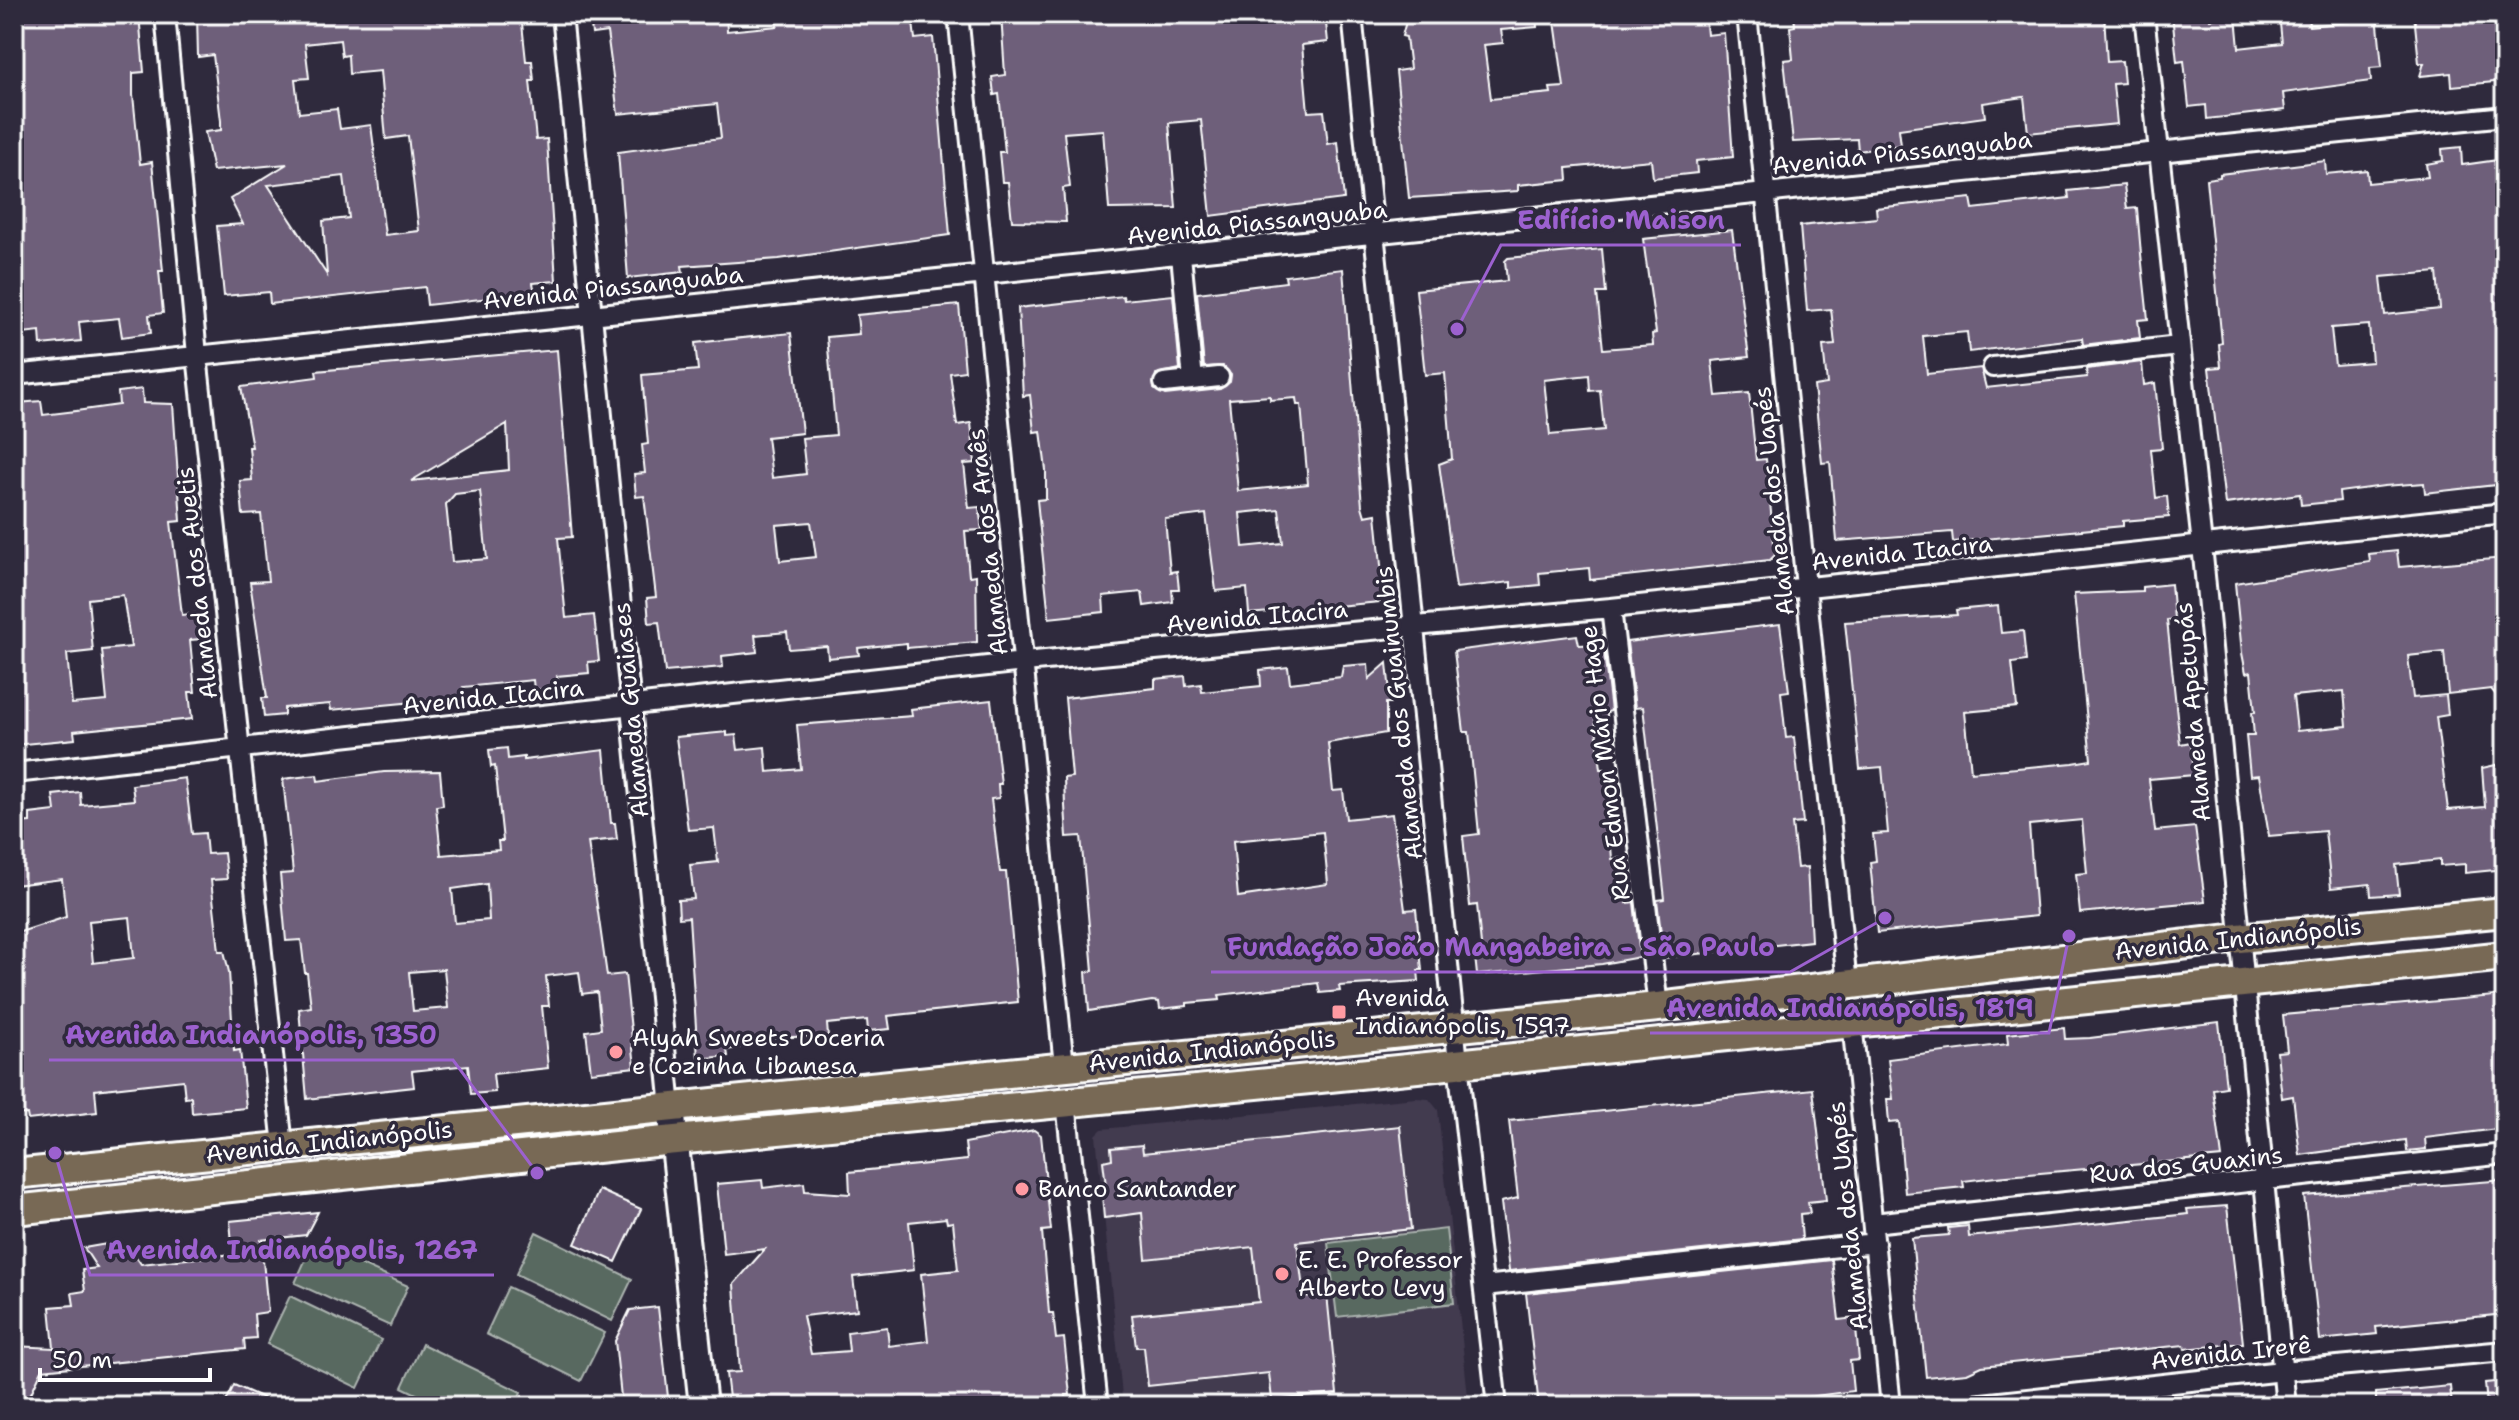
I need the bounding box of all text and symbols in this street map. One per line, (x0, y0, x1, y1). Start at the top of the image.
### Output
street label: Avenida Piassanguaba (1770, 123, 2034, 183)
street label: Avenida Piassanguaba (1125, 193, 1389, 253)
callout: Edifício Maison (1501, 195, 1741, 245)
text: Edifício Maison (1517, 202, 1725, 237)
street label: Avenida Piassanguaba (481, 258, 745, 318)
street label: Alameda dos Uapés (1746, 385, 1802, 617)
street label: Alameda dos Araês (960, 427, 1016, 657)
street label: Alameda dos Auetis (169, 465, 225, 701)
street label: Avenida Itacira (1810, 528, 1994, 578)
street label: Alameda dos Guainumbis (1368, 565, 1430, 861)
street label: Avenida Itacira (1165, 593, 1349, 641)
street label: Alameda Guaiases (606, 601, 656, 819)
street label: Alameda Apetupás (2167, 601, 2219, 823)
street label: Rua Edmon Mário Hage (1572, 623, 1638, 903)
street label: Avenida Itacira (401, 672, 585, 722)
street label: Avenida Indianópolis (2113, 910, 2363, 968)
callout: Fundação João Mangabeira - São Paulo (1211, 922, 1790, 972)
text: Fundação João Mangabeira - São Paulo (1227, 929, 1775, 964)
place label: Avenida Indianópolis, 1597 (1355, 982, 1570, 1042)
callout: Avenida Indianópolis, 1819 (1650, 983, 2049, 1033)
text: Avenida Indianópolis, 1819 (1666, 990, 2034, 1025)
marker: Avenida Indianópolis, 1597 (1330, 1003, 1348, 1021)
callout: Avenida Indianópolis, 1350 (49, 1010, 453, 1060)
text: Avenida Indianópolis, 1350 (65, 1017, 437, 1052)
place label: Alyah Sweets Doceria e Cozinha Libanesa (632, 1022, 885, 1082)
street label: Avenida Indianópolis (1087, 1022, 1337, 1080)
marker: Alyah Sweets Doceria e Cozinha Libanesa (607, 1043, 625, 1061)
street label: Alameda dos Uapés (1820, 1100, 1876, 1332)
street label: Avenida Indianópolis (204, 1113, 454, 1171)
street label: Rua dos Guaxins (2088, 1139, 2284, 1191)
place label: Banco Santander (1038, 1173, 1237, 1205)
marker: Banco Santander (1013, 1180, 1031, 1198)
callout: Avenida Indianópolis, 1267 (90, 1225, 494, 1275)
text: Avenida Indianópolis, 1267 (106, 1232, 478, 1267)
place label: E. E. Professor Alberto Levy (1298, 1244, 1463, 1304)
marker: E. E. Professor Alberto Levy (1273, 1265, 1291, 1283)
street label: Avenida Irerê (2149, 1329, 2313, 1377)
scale bar (40, 1332, 210, 1382)
text: 50 m (52, 1344, 112, 1376)

